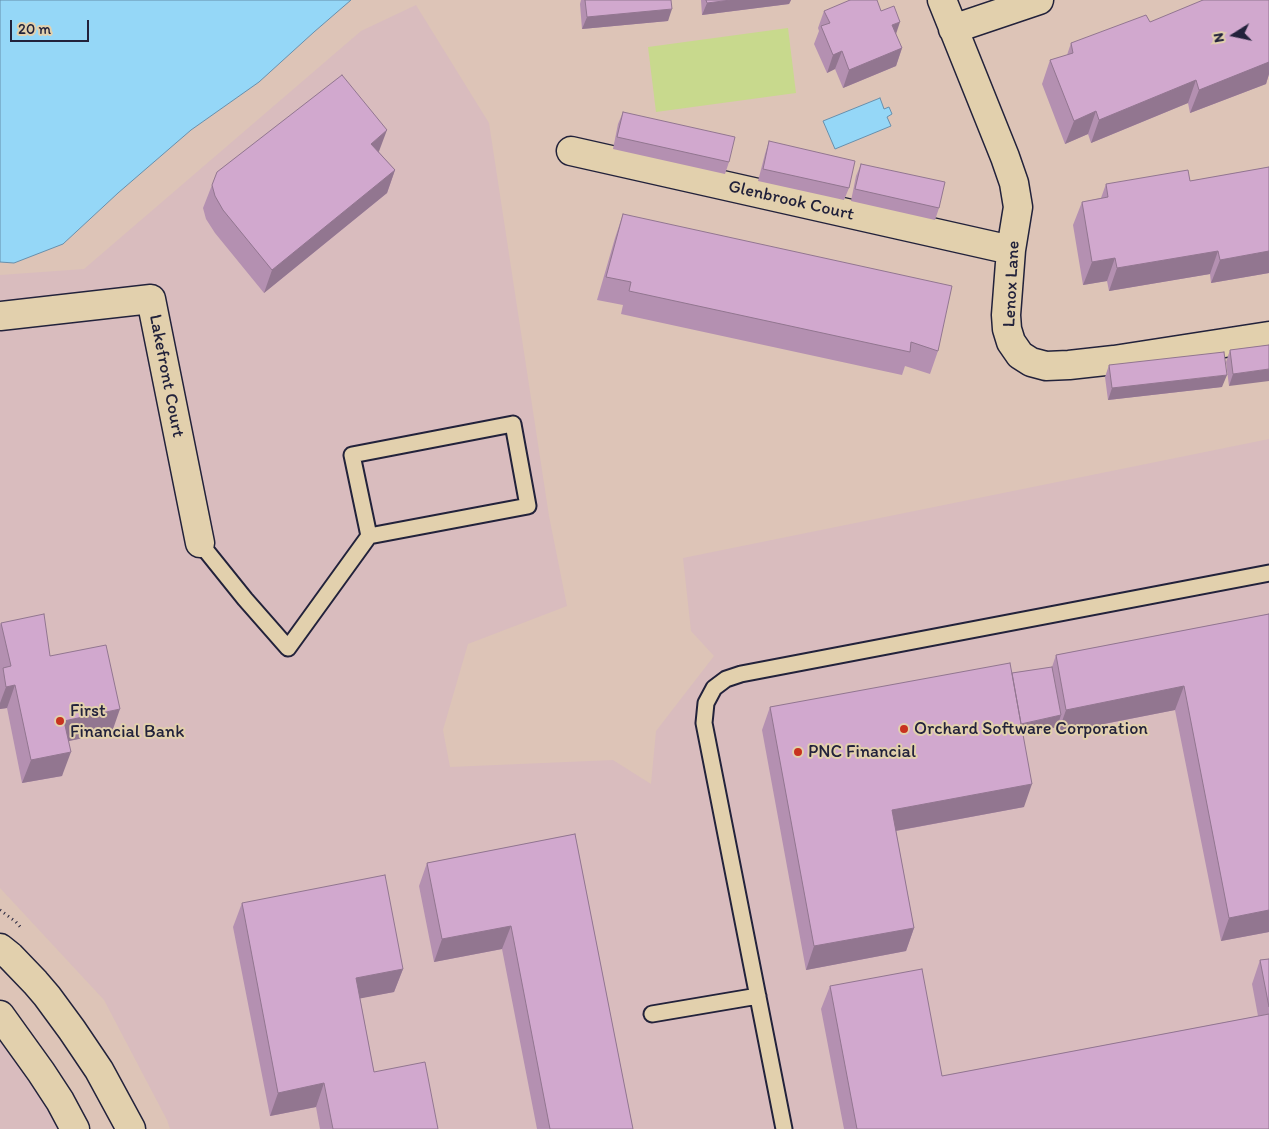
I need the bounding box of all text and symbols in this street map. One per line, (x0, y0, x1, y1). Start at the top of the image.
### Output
scale bar (12, 10, 91, 42)
north arrow (1209, 10, 1259, 60)
text: 20 m (18, 20, 51, 38)
text: N (1210, 32, 1228, 44)
street label: Glenbrook Court (726, 176, 856, 226)
street label: Lenox Lane (999, 240, 1025, 328)
street label: Lakefront Court (143, 313, 189, 439)
place label: First Financial Bank (70, 700, 184, 742)
marker: First Financial Bank (54, 715, 66, 727)
place label: Orchard Software Corporation (914, 718, 1148, 740)
marker: Orchard Software Corporation (898, 723, 910, 735)
place label: PNC Financial (808, 741, 916, 763)
marker: PNC Financial (792, 746, 804, 758)

